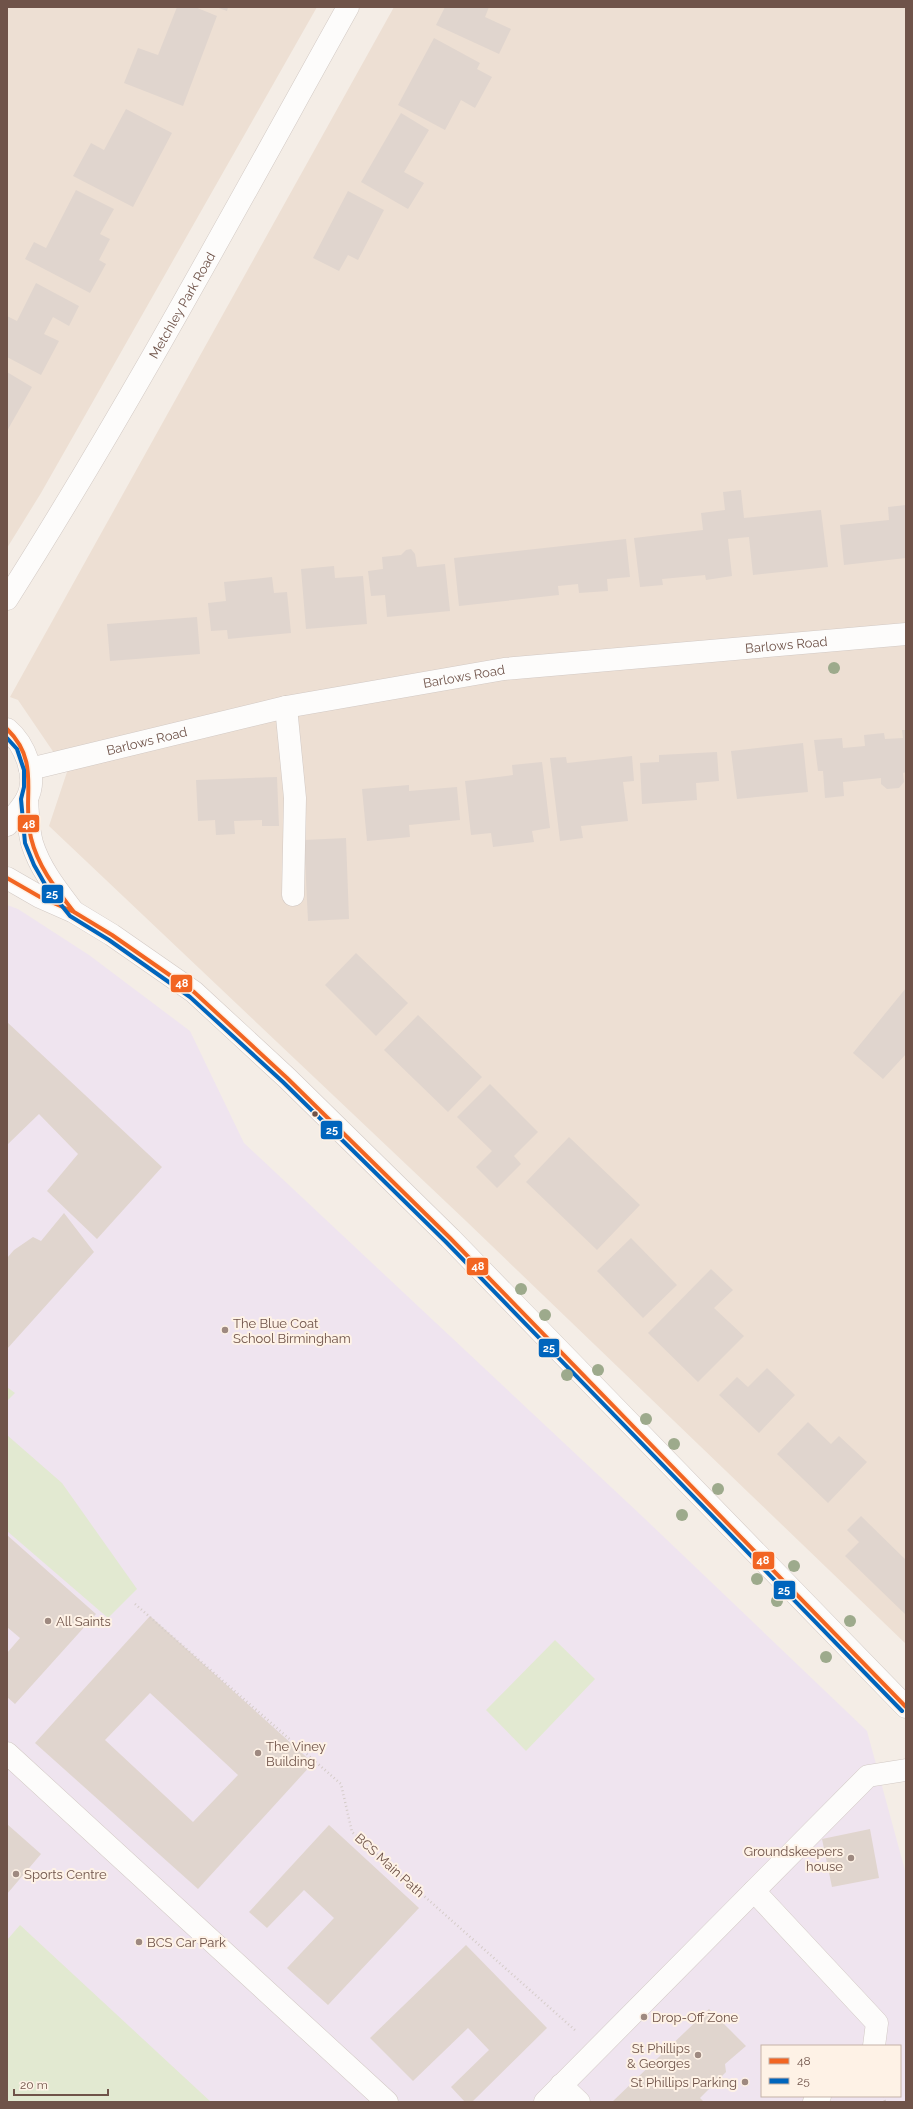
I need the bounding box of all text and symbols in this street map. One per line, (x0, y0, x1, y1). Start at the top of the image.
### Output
street label: Metchley Park Road (146, 249, 218, 361)
street label: Barlows Road (744, 634, 828, 656)
street label: Barlows Road (422, 662, 506, 691)
street label: Barlows Road (105, 724, 189, 758)
line badge: 48 (17, 814, 40, 833)
text: 48 (23, 818, 36, 831)
line badge: 25 (41, 884, 64, 904)
text: 25 (46, 888, 58, 901)
line badge: 48 (170, 974, 193, 993)
text: 48 (176, 977, 189, 990)
unlabelled marker (310, 1109, 320, 1119)
line badge: 25 (320, 1120, 343, 1140)
text: 25 (326, 1124, 338, 1137)
line badge: 48 (466, 1257, 489, 1276)
text: 48 (472, 1260, 485, 1273)
place label: The Blue Coat School Birmingham (233, 1316, 351, 1346)
marker: The Blue Coat School Birmingham (220, 1325, 230, 1335)
line badge: 25 (538, 1338, 560, 1358)
text: 25 (543, 1342, 555, 1355)
line badge: 48 (752, 1551, 775, 1570)
text: 48 (757, 1554, 770, 1567)
line badge: 25 (773, 1580, 796, 1600)
text: 25 (778, 1584, 790, 1597)
place label: All Saints (56, 1614, 111, 1629)
marker: All Saints (43, 1616, 53, 1626)
place label: The Viney Building (266, 1739, 326, 1769)
marker: The Viney Building (253, 1748, 263, 1758)
street label: BCS Main Path (352, 1830, 427, 1900)
place label: Groundskeepers house (744, 1844, 843, 1874)
marker: Groundskeepers house (846, 1853, 856, 1863)
place label: Sports Centre (24, 1867, 107, 1882)
marker: Sports Centre (11, 1869, 21, 1879)
place label: BCS Car Park (147, 1935, 226, 1950)
marker: BCS Car Park (134, 1937, 144, 1947)
place label: Drop-Off Zone (652, 2010, 739, 2025)
marker: Drop-Off Zone (639, 2012, 649, 2022)
place label: St Phillips & Georges (627, 2041, 690, 2071)
legend (761, 2045, 901, 2097)
marker: St Phillips & Georges (693, 2050, 703, 2060)
text: 48 (797, 2054, 811, 2068)
scale bar (14, 2071, 108, 2097)
text: 25 (797, 2074, 810, 2088)
place label: St Phillips Parking (631, 2075, 737, 2090)
marker: St Phillips Parking (740, 2077, 750, 2087)
text: 20 m (20, 2078, 48, 2092)

